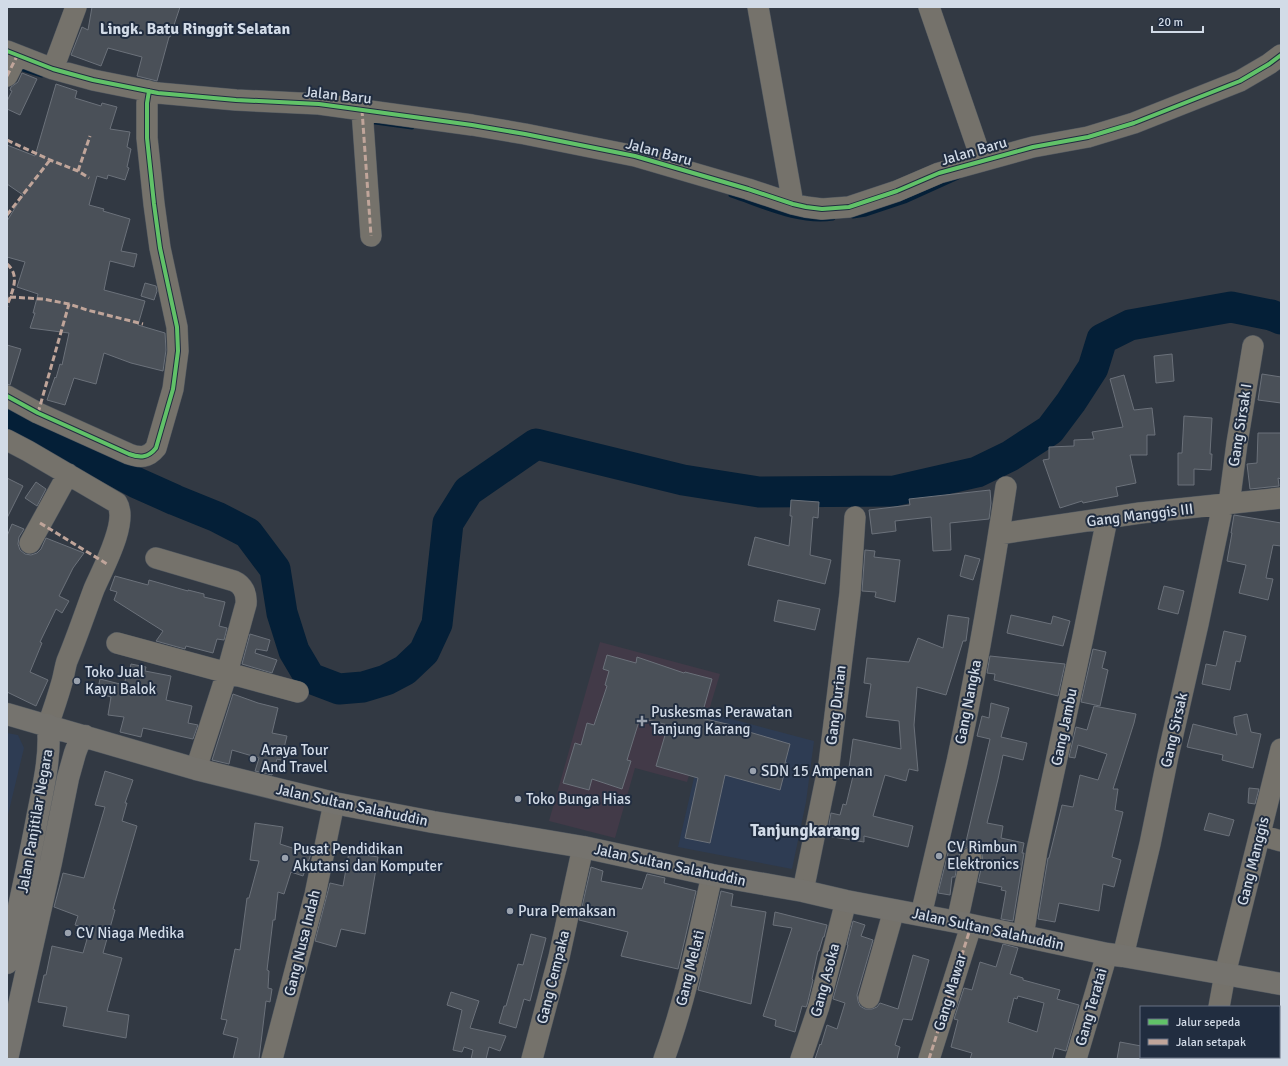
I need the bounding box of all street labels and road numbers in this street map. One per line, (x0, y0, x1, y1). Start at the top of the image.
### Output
street label: Jalan Baru (303, 83, 373, 107)
street label: Jalan Baru (939, 133, 1009, 169)
street label: Jalan Baru (624, 135, 694, 169)
street label: Gang Sirsak I (1225, 382, 1255, 468)
street label: Gang Manggis III (1086, 500, 1194, 530)
street label: Gang Nangka (951, 658, 985, 746)
street label: Gang Durian (822, 664, 850, 746)
street label: Gang Jambu (1047, 687, 1081, 767)
street label: Gang Sirsak (1157, 690, 1191, 769)
street label: Jalan Panjitilar Negara (13, 747, 57, 895)
street label: Jalan Sultan Salahuddin (274, 780, 430, 830)
street label: Gang Manggis (1233, 814, 1273, 907)
street label: Jalan Sultan Salahuddin (592, 840, 748, 890)
street label: Gang Nusa Indah (280, 888, 324, 998)
street label: Jalan Sultan Salahuddin (910, 904, 1066, 954)
street label: Gang Cempaka (533, 928, 573, 1026)
street label: Gang Melati (672, 928, 708, 1008)
street label: Gang Asoka (807, 941, 843, 1019)
street label: Gang Mawar (930, 951, 970, 1033)
street label: Gang Teratai (1071, 966, 1111, 1048)

